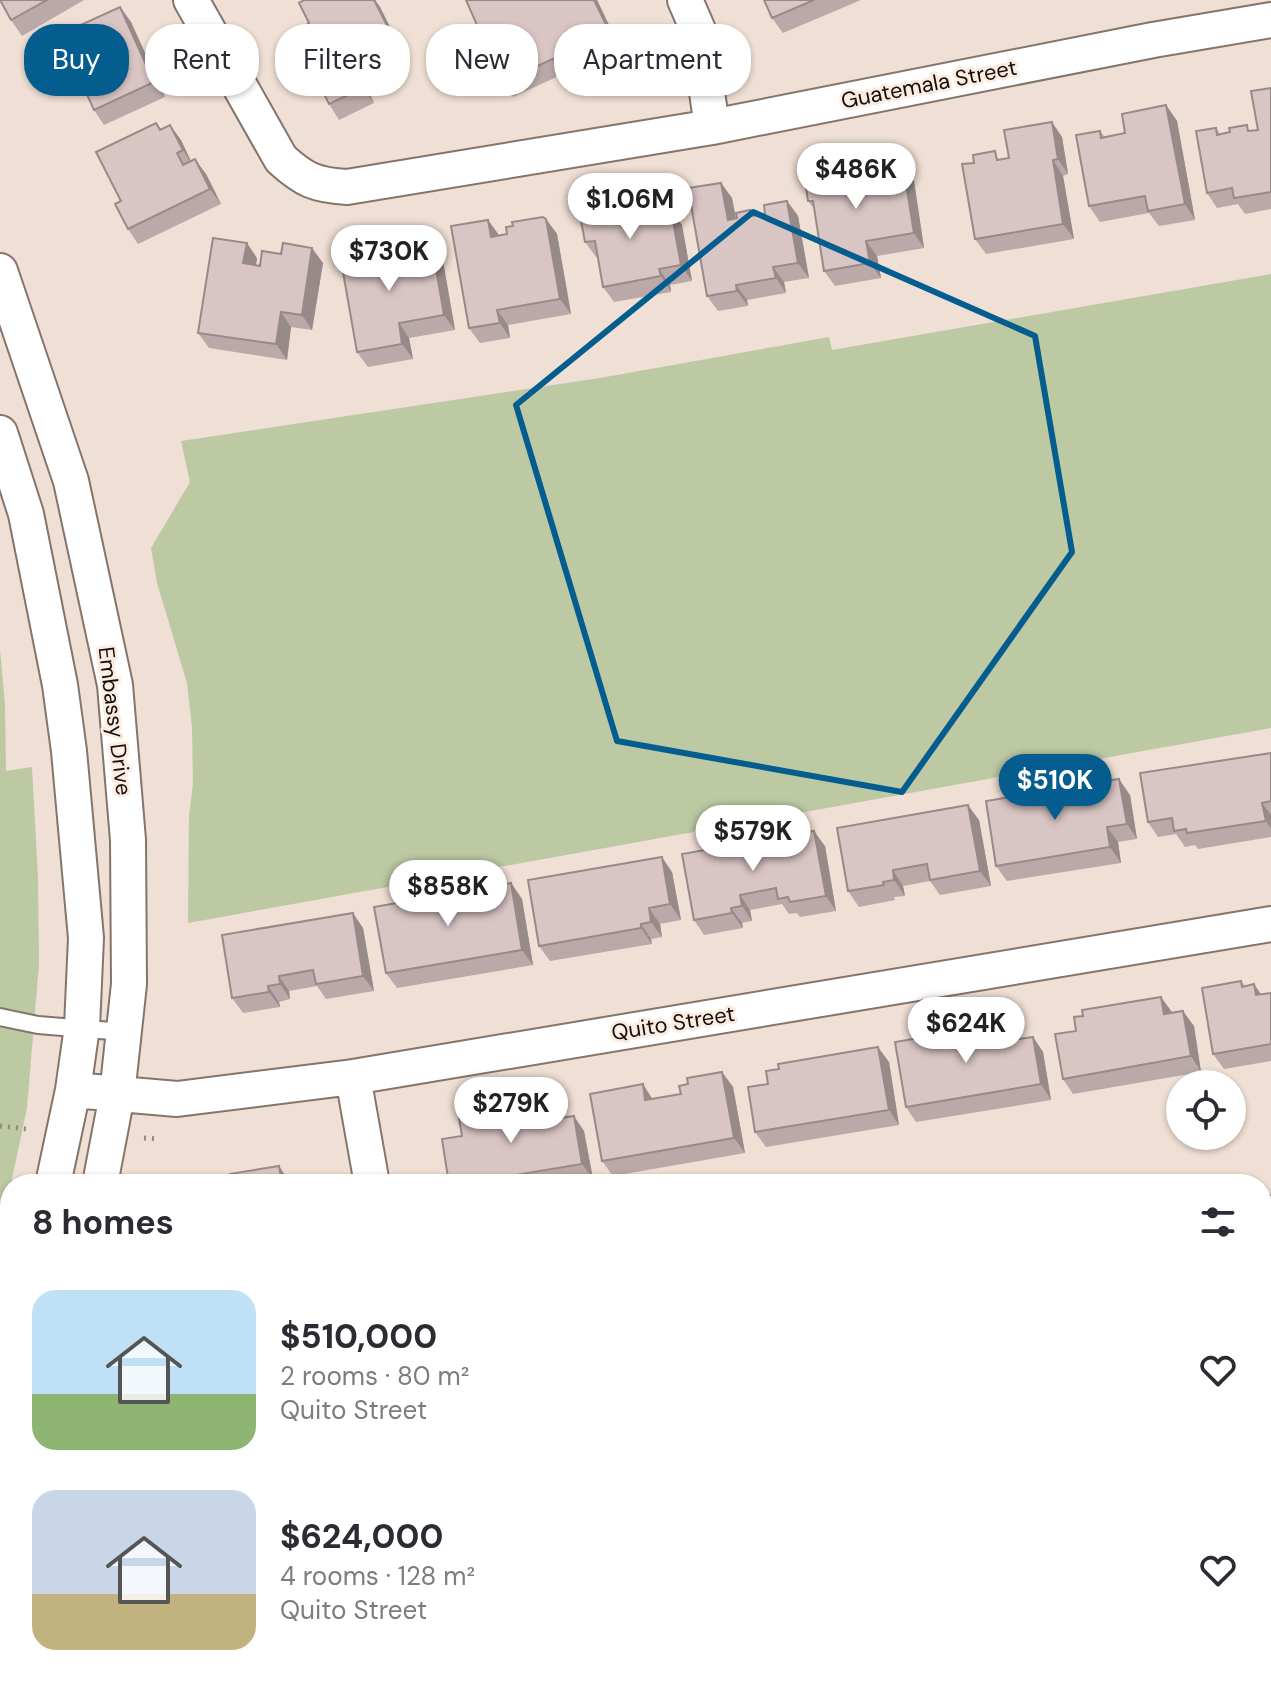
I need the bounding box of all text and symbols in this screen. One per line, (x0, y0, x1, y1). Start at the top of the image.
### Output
chip: Buy (24, 24, 129, 96)
chip: Rent (145, 24, 259, 96)
chip: Filters (275, 24, 410, 96)
chip: New (426, 24, 538, 96)
chip: Apartment (554, 24, 751, 96)
street label: Guatemala Street (839, 53, 1019, 115)
pin: $486K (800, 143, 912, 211)
text: $486K (815, 152, 897, 186)
pin: $1.06M (565, 173, 695, 241)
text: $1.06M (586, 182, 674, 216)
pin: $730K (333, 225, 445, 293)
text: $730K (349, 234, 429, 268)
street label: Embassy Drive (91, 645, 139, 797)
pin: $510K (999, 754, 1111, 822)
text: $510K (1017, 763, 1093, 797)
pin: $579K (697, 805, 809, 873)
text: $579K (714, 814, 792, 848)
pin: $858K (392, 860, 504, 928)
text: $858K (407, 869, 489, 903)
pin: $624K (910, 997, 1022, 1065)
street label: Quito Street (609, 999, 737, 1047)
text: $624K (926, 1006, 1006, 1040)
map controls (1166, 1070, 1246, 1150)
button: locate (1166, 1070, 1246, 1150)
pin: $279K (455, 1077, 567, 1145)
text: $279K (472, 1086, 550, 1120)
text: 8 homes (32, 1200, 174, 1245)
icon: filters (1196, 1200, 1240, 1244)
text: $510,000 (280, 1314, 437, 1359)
icon: home (96, 1322, 192, 1418)
icon: heart (1196, 1348, 1240, 1392)
text: 2 rooms · 80 m² (280, 1359, 469, 1393)
text: Quito Street (280, 1393, 427, 1427)
text: $624,000 (280, 1514, 443, 1559)
icon: home (96, 1522, 192, 1618)
icon: heart (1196, 1548, 1240, 1592)
text: 4 rooms · 128 m² (280, 1559, 475, 1593)
text: Quito Street (280, 1593, 427, 1627)

